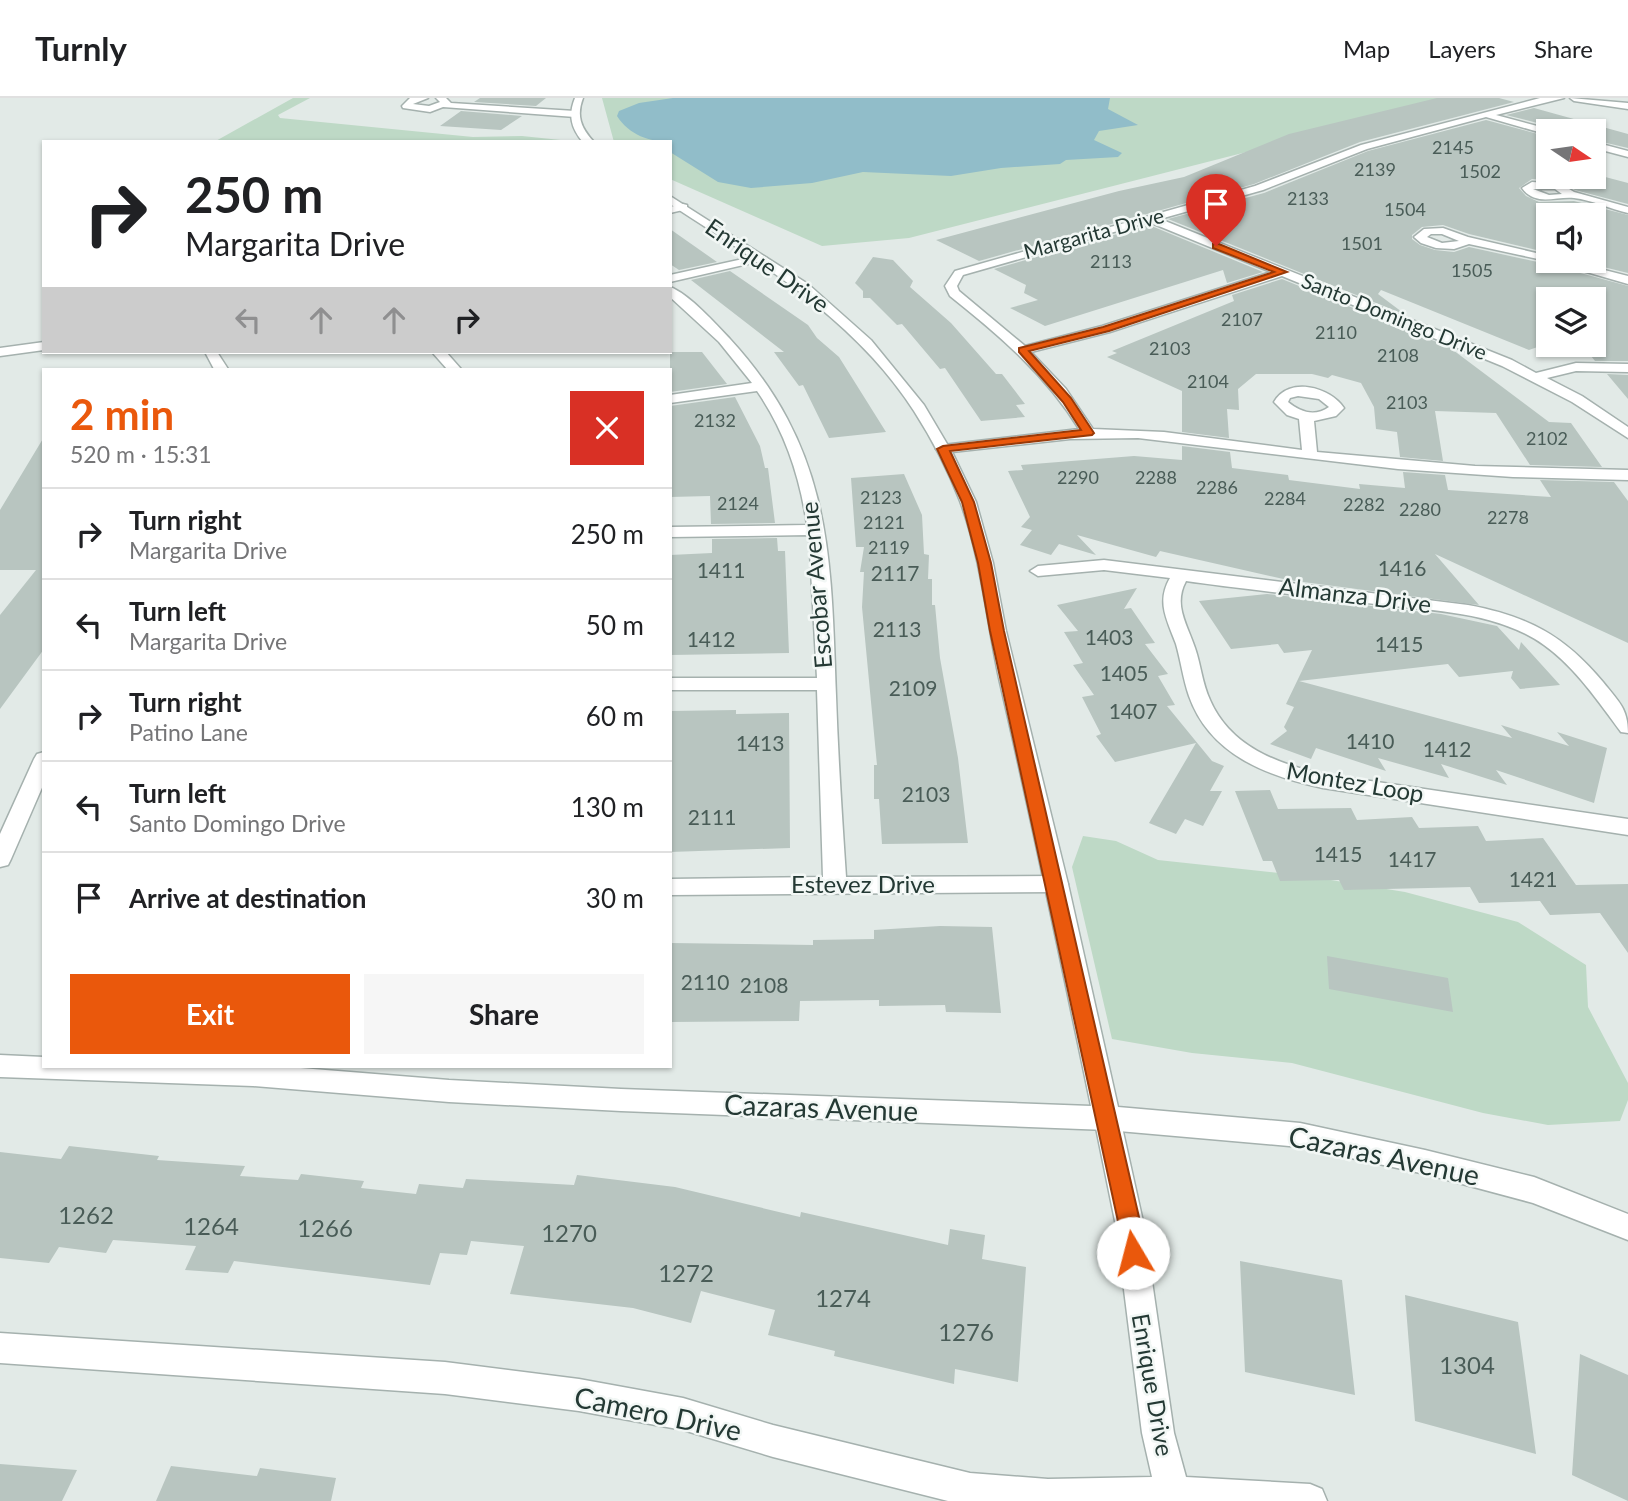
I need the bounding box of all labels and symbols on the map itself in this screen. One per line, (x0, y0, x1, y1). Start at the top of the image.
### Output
north arrow (1536, 119, 1606, 189)
house number: 2145 (1432, 136, 1474, 158)
house number: 2139 (1354, 158, 1396, 180)
house number: 1502 (1459, 160, 1501, 182)
pin (1186, 174, 1246, 246)
house number: 2133 (1287, 187, 1329, 209)
house number: 1504 (1384, 198, 1426, 220)
street label: Margarita Drive (1021, 202, 1167, 263)
street label: Enrique Drive (700, 212, 835, 318)
house number: 1501 (1341, 232, 1383, 254)
house number: 2113 (1090, 250, 1132, 272)
house number: 1505 (1451, 259, 1493, 281)
street label: Santo Domingo Drive (1298, 267, 1491, 364)
house number: 2107 (1221, 308, 1263, 330)
house number: 2110 (1315, 321, 1357, 343)
house number: 2103 (1149, 337, 1191, 359)
house number: 2108 (1377, 344, 1419, 366)
house number: 2104 (1187, 370, 1229, 392)
house number: 2103 (1386, 391, 1428, 413)
house number: 2132 (694, 409, 736, 431)
house number: 2102 (1526, 427, 1568, 449)
house number: 2290 (1057, 466, 1099, 488)
house number: 2288 (1135, 466, 1177, 488)
house number: 2286 (1196, 476, 1238, 498)
house number: 2123 (860, 486, 902, 508)
house number: 2284 (1264, 487, 1306, 509)
house number: 2124 (717, 492, 759, 514)
house number: 2282 (1343, 493, 1385, 515)
house number: 2280 (1399, 498, 1441, 520)
street label: Escobar Avenue (794, 501, 837, 670)
house number: 2278 (1487, 506, 1529, 528)
house number: 2121 (863, 511, 905, 533)
house number: 2119 (868, 536, 910, 558)
house number: 1416 (1378, 555, 1426, 580)
house number: 1411 (697, 557, 745, 582)
house number: 2117 (871, 560, 919, 585)
street label: Almanza Drive (1277, 571, 1433, 618)
house number: 2113 (873, 616, 921, 641)
house number: 1403 (1085, 624, 1133, 649)
house number: 1412 (687, 626, 735, 651)
house number: 1415 (1375, 631, 1423, 656)
house number: 1405 (1100, 660, 1148, 685)
house number: 2109 (889, 675, 937, 700)
house number: 1407 (1109, 698, 1157, 723)
house number: 1410 (1346, 728, 1394, 753)
house number: 1413 (736, 730, 784, 755)
house number: 1412 (1423, 736, 1471, 761)
street label: Montez Loop (1284, 755, 1426, 808)
house number: 2103 (902, 781, 950, 806)
house number: 2111 (688, 804, 736, 829)
house number: 1415 (1314, 841, 1362, 866)
house number: 1417 (1388, 846, 1436, 871)
house number: 1421 (1509, 866, 1557, 891)
street label: Estevez Drive (791, 869, 935, 898)
house number: 2110 (681, 969, 729, 994)
house number: 2108 (740, 972, 788, 997)
street label: Cazaras Avenue (723, 1087, 919, 1127)
street label: Cazaras Avenue (1286, 1118, 1483, 1192)
house number: 1262 (58, 1200, 114, 1229)
house number: 1264 (183, 1211, 239, 1240)
house number: 1266 (297, 1213, 353, 1242)
position arrow (1096, 1216, 1170, 1290)
house number: 1270 (541, 1218, 597, 1247)
house number: 1272 (658, 1258, 714, 1287)
house number: 1274 (815, 1283, 871, 1312)
street label: Enrique Drive (1127, 1311, 1180, 1458)
house number: 1276 (938, 1317, 994, 1346)
house number: 1304 (1439, 1350, 1495, 1379)
street label: Camero Drive (572, 1379, 745, 1447)

